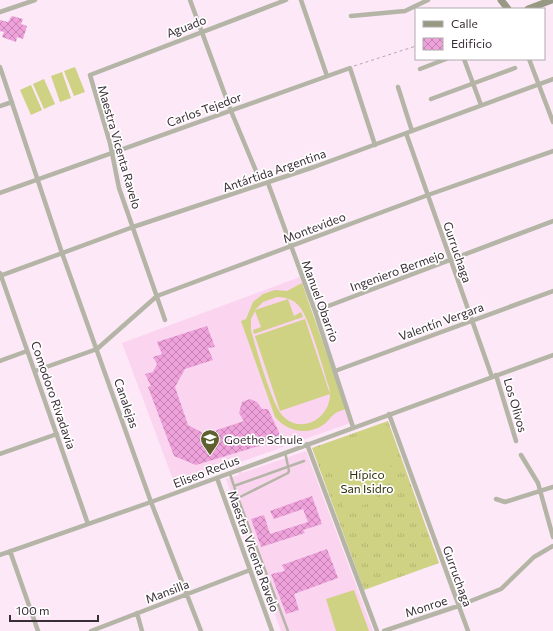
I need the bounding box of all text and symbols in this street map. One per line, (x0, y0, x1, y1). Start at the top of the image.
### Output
legend (415, 8, 545, 60)
street label: Aguado (164, 12, 208, 40)
text: Calle (451, 16, 478, 30)
text: Edificio (451, 36, 492, 50)
street label: Maestra Vicenta Ravelo (96, 83, 144, 211)
street label: Carlos Tejedor (165, 89, 243, 129)
street label: Antártida Argentina (220, 146, 328, 194)
street label: Montevideo (281, 209, 347, 245)
street label: Gurruchaga (441, 220, 475, 284)
street label: Ingeniero Bermejo (348, 246, 446, 294)
street label: Manuel Obarrio (300, 258, 342, 344)
street label: Valentín Vergara (397, 299, 485, 343)
street label: Comodoro Rivadavia (29, 339, 79, 451)
street label: Canalejas (112, 376, 142, 430)
street label: Los Olivos (502, 376, 530, 434)
school or university icon: Goethe Schule (199, 428, 221, 456)
place label: Goethe Schule (224, 432, 303, 446)
street label: Eliseo Reclus (171, 452, 241, 490)
park label: Hípico San Isidro (340, 467, 394, 495)
street label: Maestra Vicenta Ravelo (226, 488, 282, 614)
street label: Gurruchaga (441, 544, 475, 608)
street label: Mansilla (143, 576, 191, 606)
street label: Monroe (403, 593, 449, 619)
scale bar (10, 597, 98, 623)
text: 100 m (16, 603, 50, 617)

